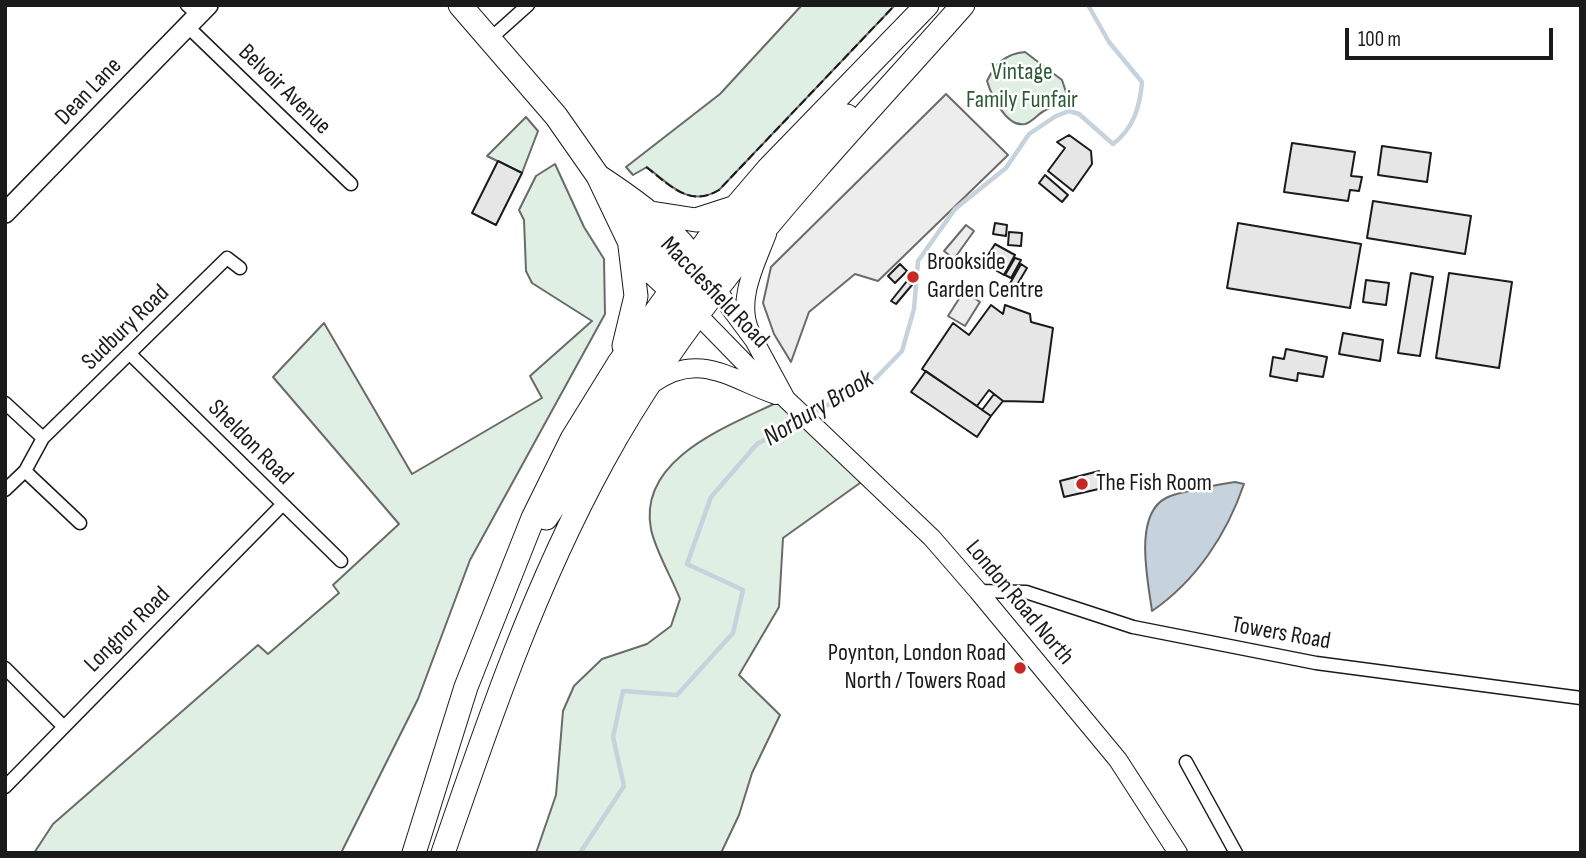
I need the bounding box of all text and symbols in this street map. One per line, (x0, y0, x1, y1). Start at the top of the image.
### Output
scale bar (1348, 14, 1556, 58)
text: 100 m (1358, 27, 1401, 52)
street label: Belvoir Avenue (232, 39, 336, 141)
street label: Dean Lane (50, 52, 128, 132)
park label: Vintage Family Funfair (966, 59, 1078, 115)
street label: Macclesfield Road (654, 231, 774, 355)
place label: Brookside Garden Centre (927, 249, 1043, 305)
marker: Brookside Garden Centre (905, 269, 921, 285)
street label: Sudbury Road (76, 279, 176, 377)
water label: Norbury Brook (758, 364, 880, 454)
street label: Sheldon Road (201, 394, 299, 492)
place label: The Fish Room (1096, 470, 1212, 498)
marker: The Fish Room (1074, 476, 1090, 492)
street label: London Road North (959, 535, 1079, 671)
street label: Longnor Road (79, 581, 177, 679)
street label: Towers Road (1229, 611, 1333, 657)
place label: Poynton, London Road North / Towers Road (828, 640, 1006, 696)
marker: Poynton, London Road North / Towers Road (1012, 660, 1028, 676)

